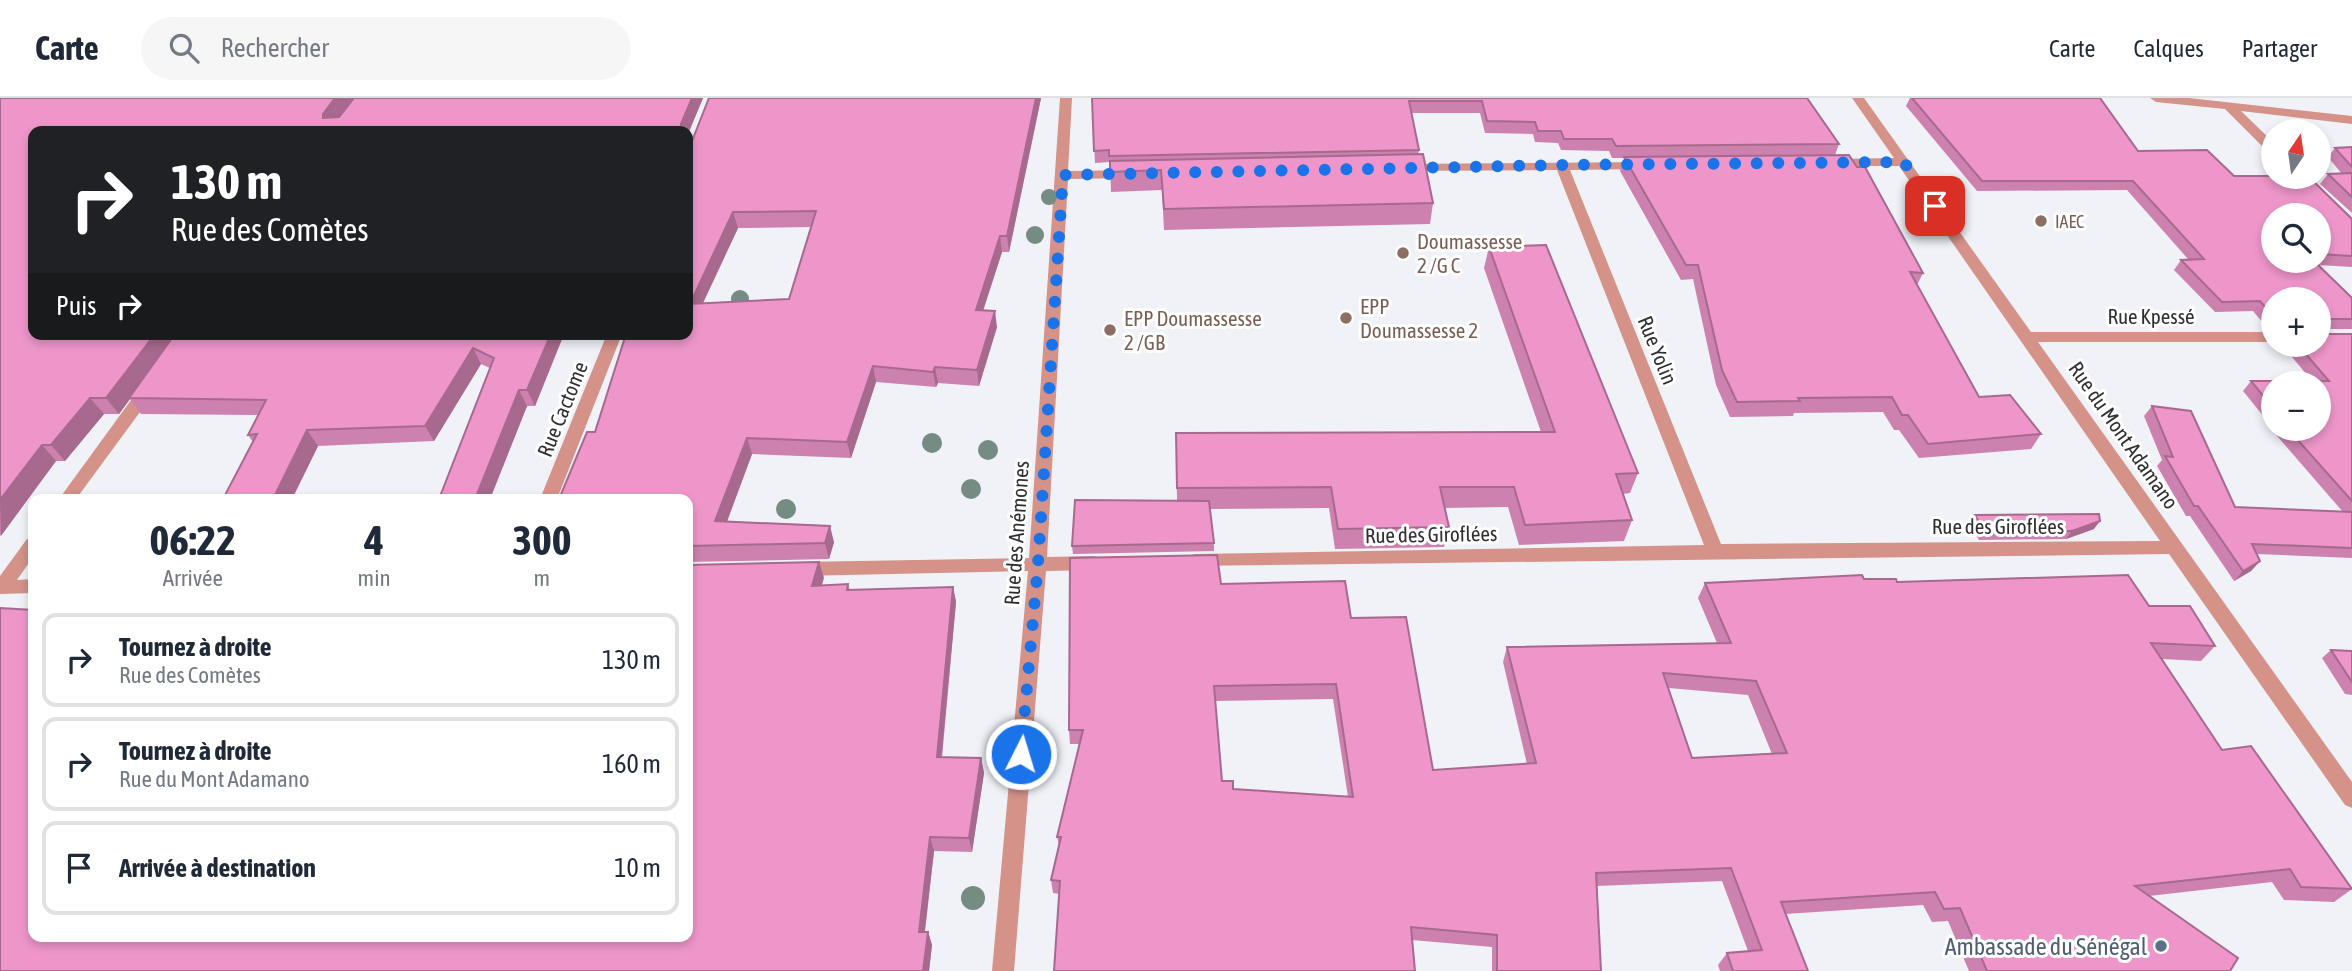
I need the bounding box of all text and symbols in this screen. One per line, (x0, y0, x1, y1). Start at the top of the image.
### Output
search box (141, 17, 631, 80)
text: Carte (35, 29, 99, 67)
icon: search (165, 29, 203, 67)
text: Rechercher (221, 33, 329, 63)
text: Carte (2049, 35, 2095, 62)
text: Calques (2133, 35, 2204, 62)
text: Partager (2242, 35, 2317, 62)
north arrow (2261, 119, 2331, 189)
map controls (2261, 119, 2331, 441)
text: 130 m (171, 153, 282, 209)
icon: right (56, 154, 147, 245)
pin (1905, 176, 1965, 236)
icon: arrive (1916, 187, 1954, 225)
button: search (2261, 203, 2331, 273)
text: Rue des Comètes (171, 211, 368, 248)
place label: IAEC (2055, 211, 2084, 232)
marker: IAEC (2033, 213, 2049, 229)
place label: Doumassesse 2 /G C (1417, 229, 1522, 277)
marker: Doumassesse 2 /G C (1395, 245, 1411, 261)
icon: right (110, 287, 148, 325)
button: + (2261, 287, 2331, 357)
text: Puis (56, 291, 96, 321)
place label: EPP Doumassesse 2 (1360, 294, 1478, 342)
street label: Rue Kpessé (2107, 304, 2195, 328)
place label: EPP Doumassesse 2 /GB (1124, 306, 1262, 354)
marker: EPP Doumassesse 2 (1338, 310, 1354, 326)
street label: Rue Yolin (1633, 312, 1683, 388)
marker: EPP Doumassesse 2 /GB (1102, 322, 1118, 338)
street label: Rue du Mont Adamano (2064, 357, 2184, 513)
street label: Rue Cactome (532, 358, 592, 460)
button: − (2261, 371, 2331, 441)
street label: Rue des Anémones (999, 460, 1033, 606)
street label: Rue des Giroflées (1932, 514, 2064, 538)
text: 06:22 (150, 516, 236, 564)
text: 4 (364, 516, 384, 564)
text: 300 (512, 516, 571, 564)
street label: Rue des Giroflées (1365, 521, 1497, 547)
text: Arrivée (163, 565, 223, 591)
text: min (358, 565, 391, 591)
text: m (534, 565, 550, 591)
text: Tournez à droite (119, 632, 272, 662)
icon: right (60, 641, 98, 679)
text: 130 m (602, 645, 661, 675)
text: Rue des Comètes (119, 662, 261, 688)
position arrow (984, 717, 1058, 791)
text: Tournez à droite (119, 736, 272, 766)
icon: right (60, 745, 98, 783)
text: 160 m (602, 749, 661, 779)
text: Rue du Mont Adamano (119, 766, 310, 792)
icon: arrive (60, 849, 98, 887)
text: Arrivée à destination (119, 853, 316, 883)
text: 10 m (614, 853, 661, 883)
place label: Ambassade du Sénégal (1945, 933, 2148, 960)
marker: Ambassade du Sénégal (2153, 938, 2169, 954)

